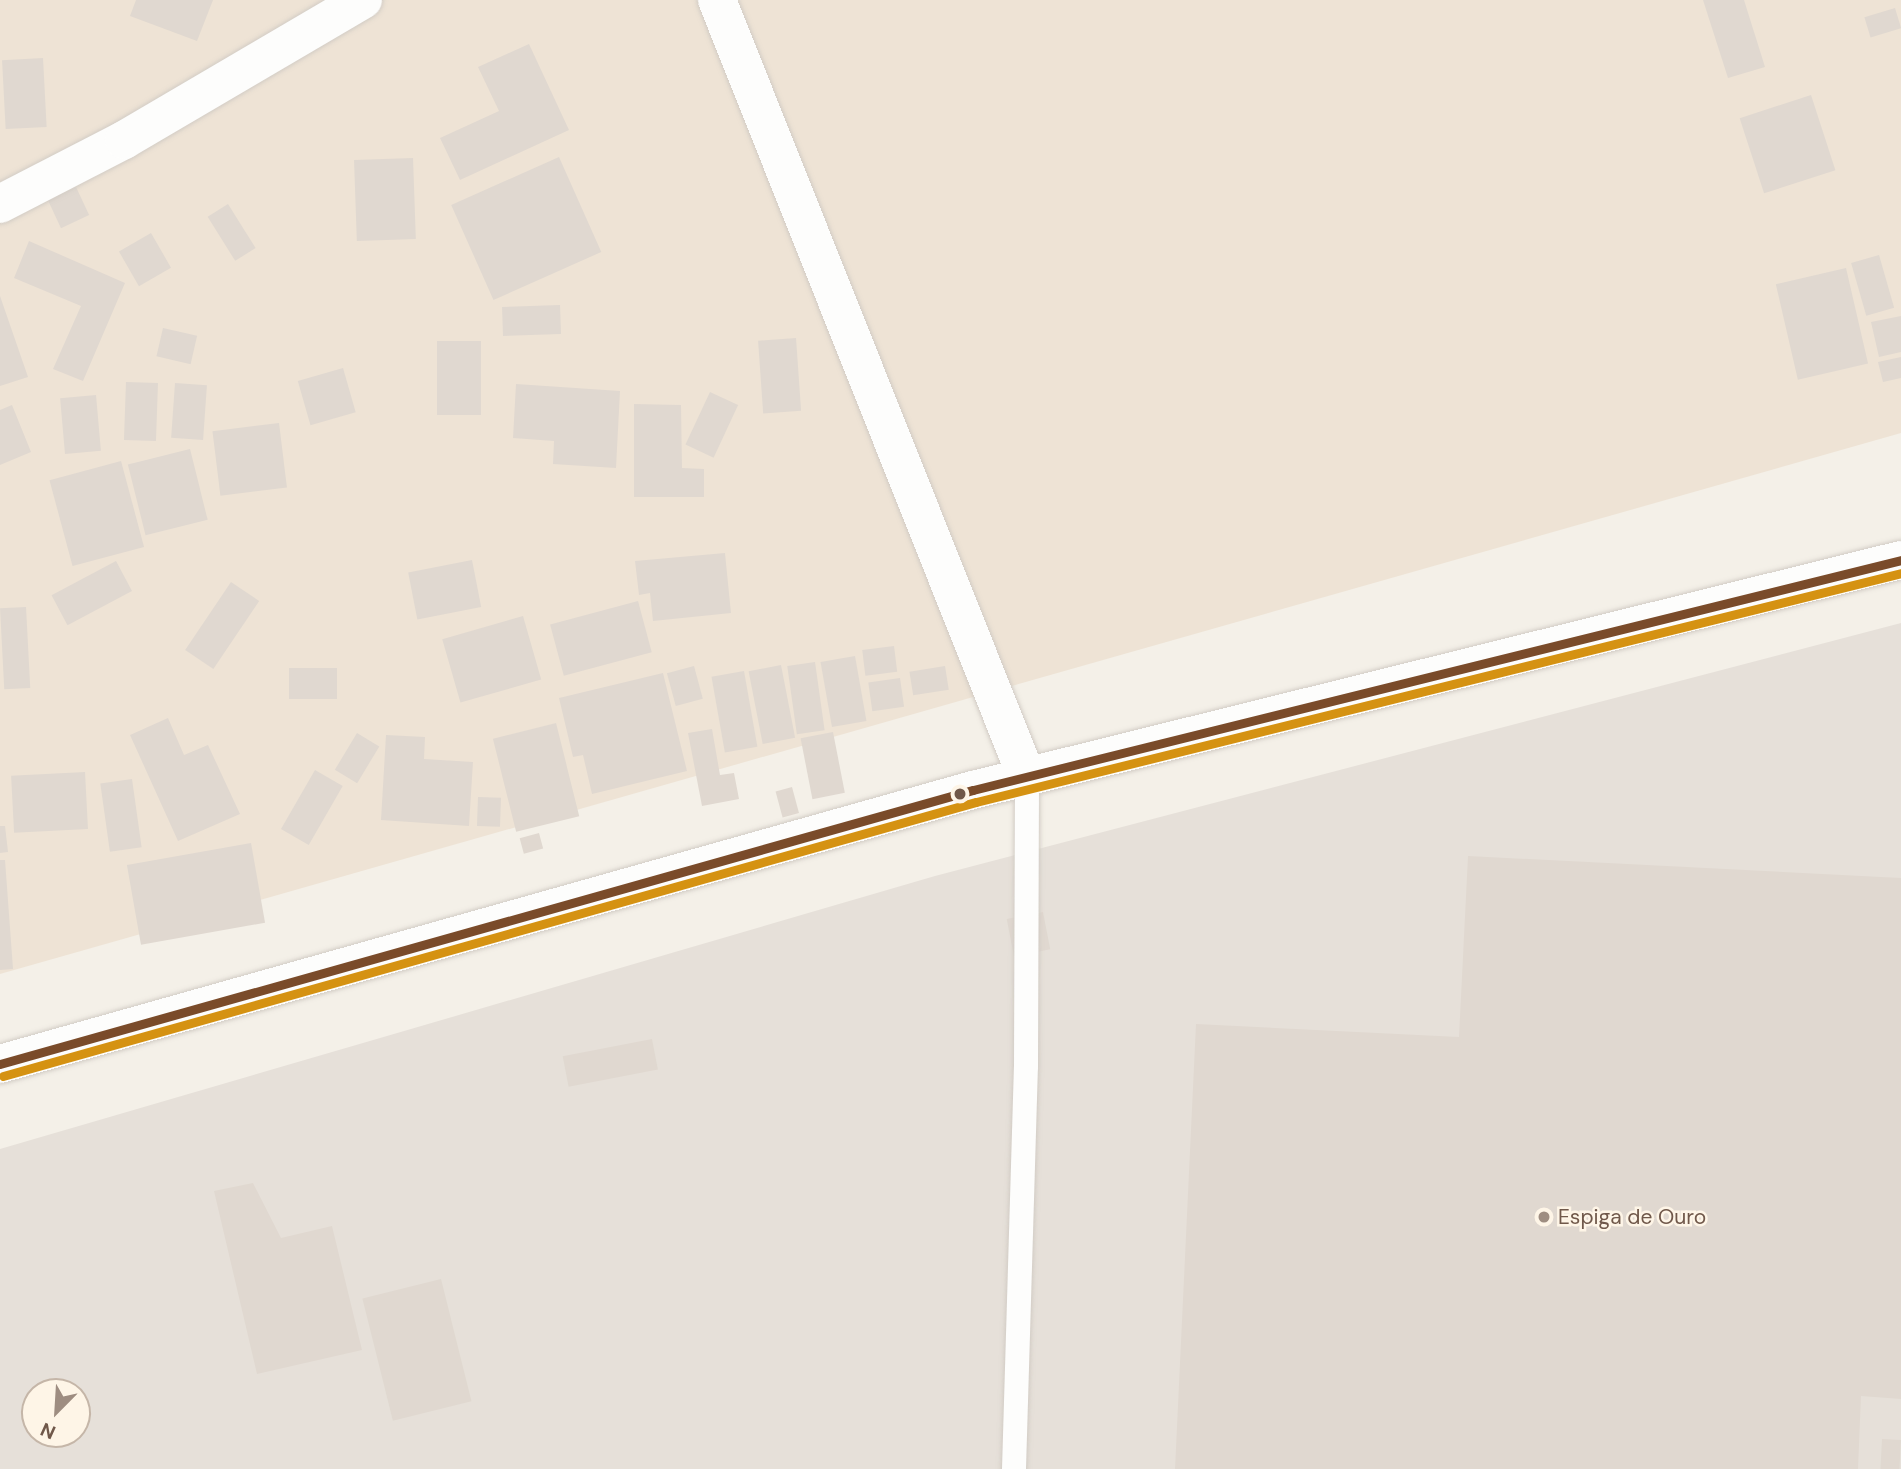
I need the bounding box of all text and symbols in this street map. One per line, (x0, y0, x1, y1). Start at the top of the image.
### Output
unlabelled marker (953, 787, 967, 801)
place label: Espiga de Ouro (1558, 1204, 1706, 1230)
marker: Espiga de Ouro (1536, 1209, 1552, 1225)
north arrow (21, 1378, 91, 1448)
text: N (37, 1417, 59, 1445)

